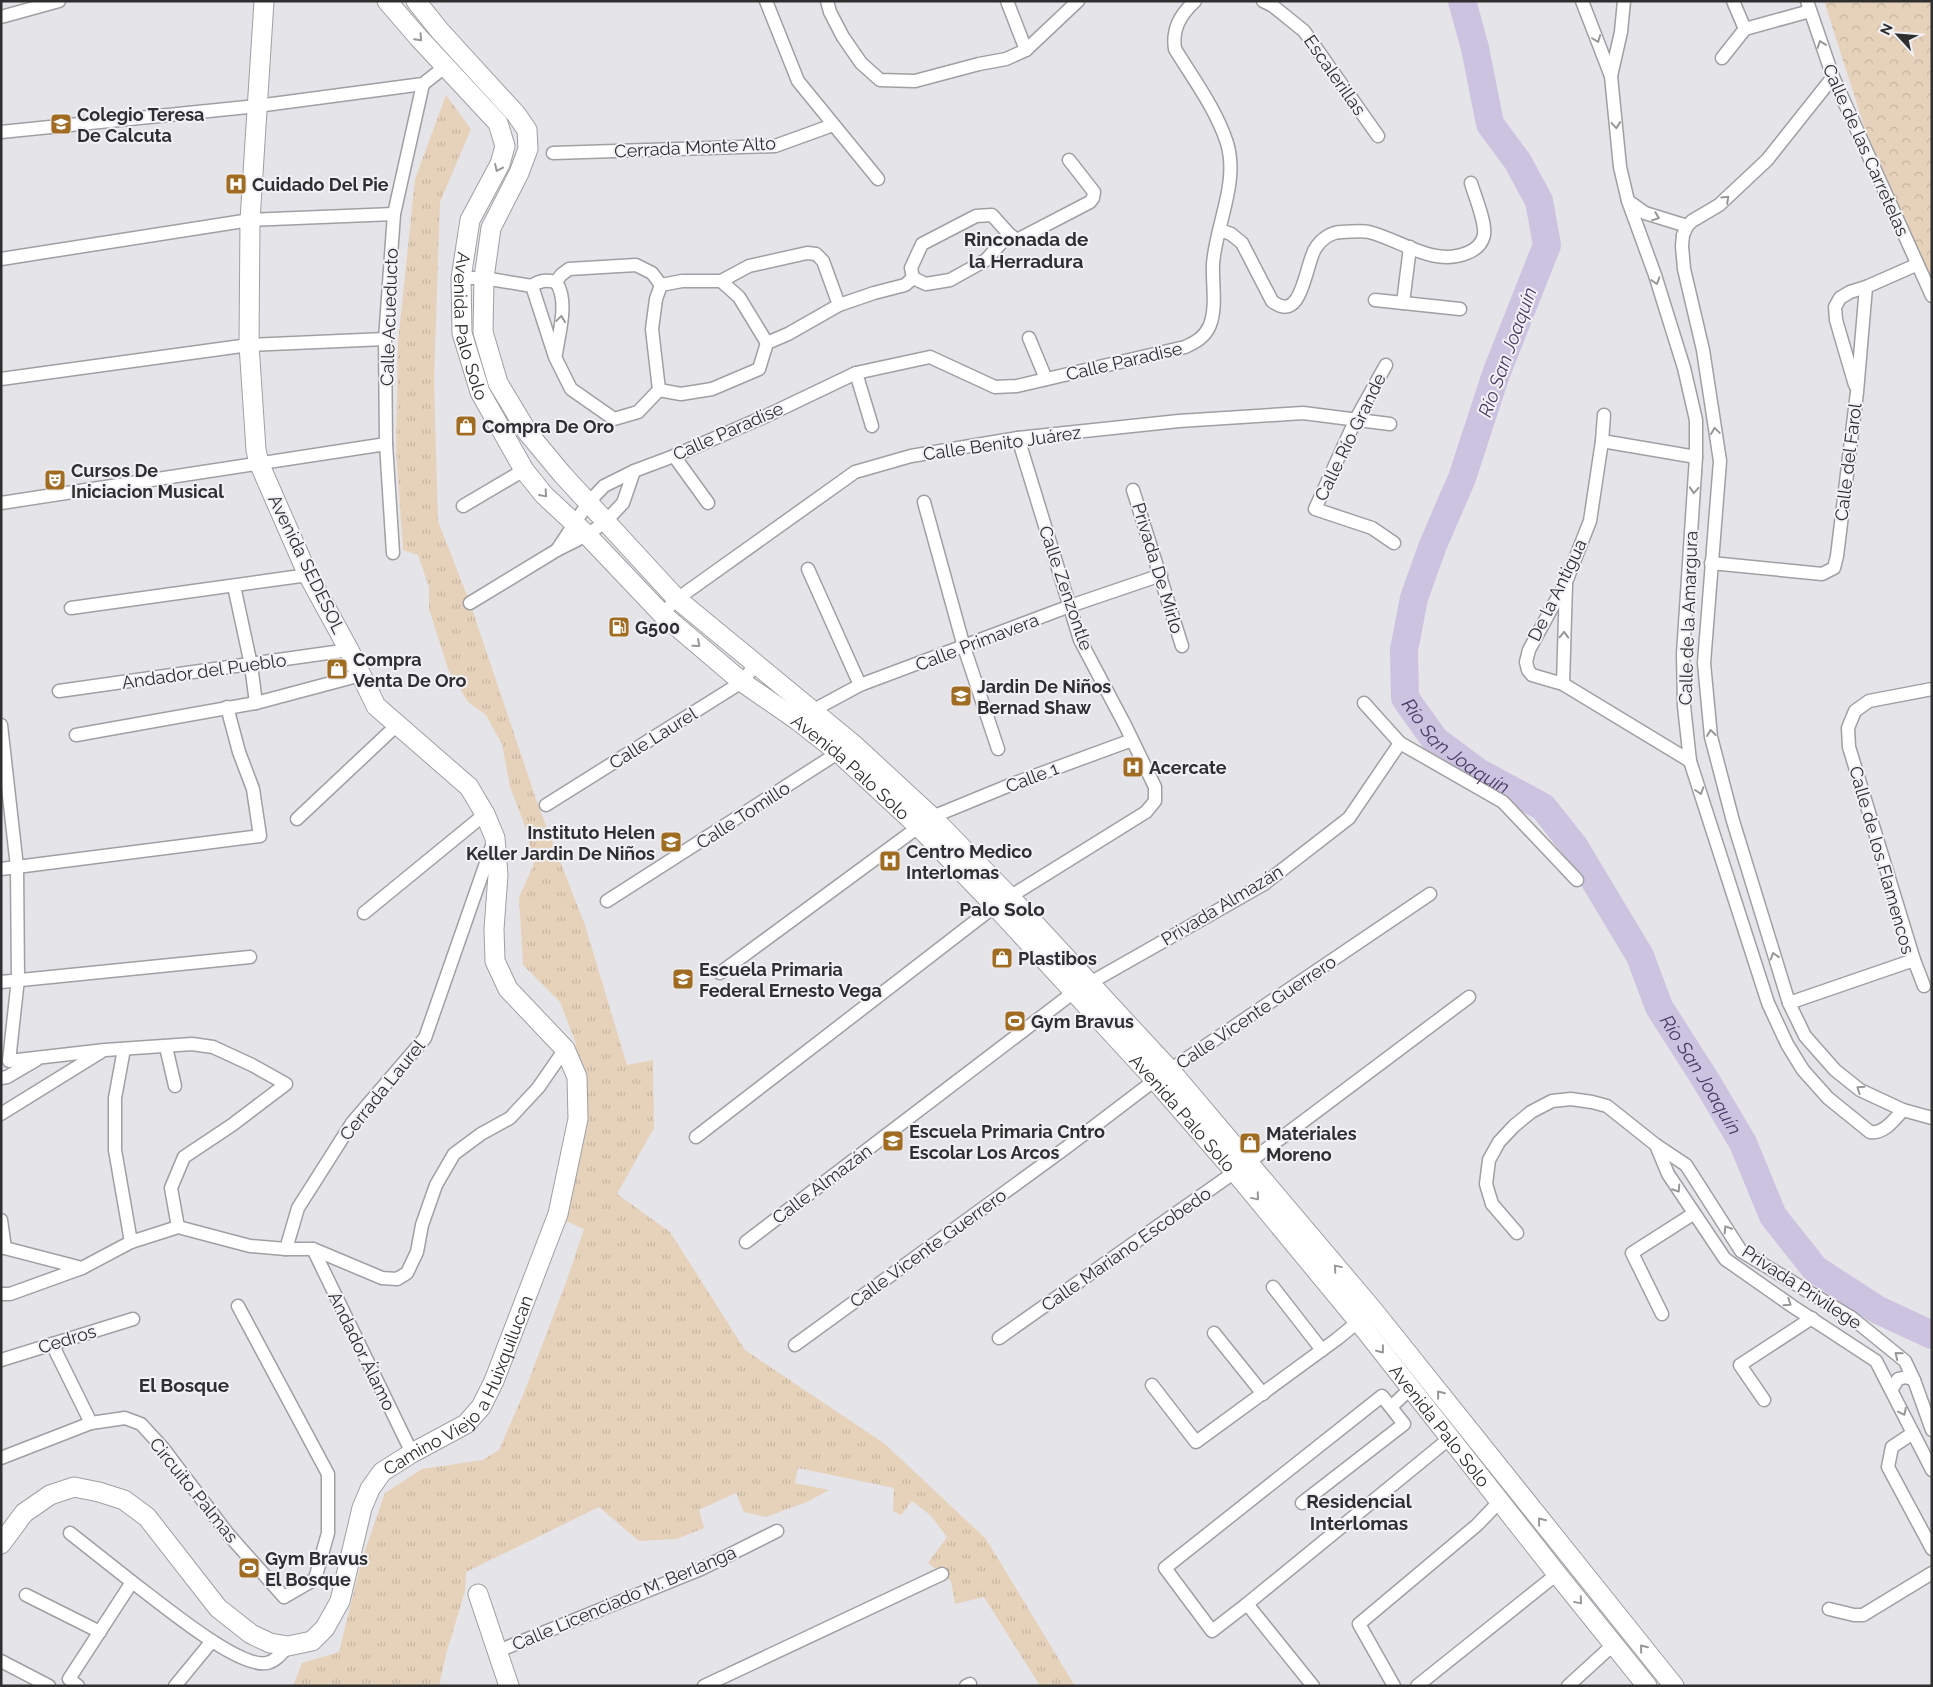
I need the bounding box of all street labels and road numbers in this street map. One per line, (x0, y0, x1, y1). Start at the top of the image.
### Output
street label: Escalerillas (1300, 31, 1371, 119)
street label: Calle de las Carretelas (1819, 61, 1914, 240)
street label: Cerrada Monte Alto (614, 132, 777, 162)
street label: Calle Acueducto (376, 247, 402, 386)
street label: Avenida Palo Solo (450, 251, 493, 404)
street label: Calle Paradise (1064, 337, 1185, 385)
street label: Calle Río Grande (1310, 369, 1390, 504)
street label: Calle Paradise (670, 397, 787, 465)
street label: Calle del Farol (1830, 402, 1866, 522)
street label: Calle Benito Juárez (922, 422, 1082, 464)
street label: Avenida SEDESOL (264, 491, 350, 637)
street label: Privada De Mirlo (1128, 500, 1188, 636)
street label: Calle Zenzontle (1035, 523, 1097, 654)
street label: Calle de la Amargura (1674, 530, 1702, 706)
street label: De la Antigua (1523, 536, 1591, 644)
street label: Calle Primavera (912, 609, 1042, 675)
street label: Andador del Pueblo (120, 649, 288, 693)
street label: Calle Laurel (605, 703, 701, 773)
street label: Avenida Palo Solo (788, 710, 914, 824)
street label: Calle 1 (1003, 757, 1062, 797)
street label: Calle de los Flamencos (1845, 764, 1919, 957)
street label: Calle Tomillo (692, 777, 794, 853)
street label: Privada Almazán (1157, 860, 1287, 950)
street label: Calle Vicente Guerrero (1172, 951, 1340, 1073)
street label: Cerrada Laurel (335, 1035, 429, 1145)
street label: Avenida Palo Solo (1126, 1049, 1240, 1176)
street label: Calle Almazán (768, 1140, 876, 1228)
street label: Calle Mariano Escobedo (1037, 1182, 1215, 1316)
street label: Calle Vicente Guerrero (846, 1184, 1011, 1312)
street label: Privada Privilege (1738, 1241, 1866, 1334)
street label: Andador Álamo (324, 1288, 401, 1414)
street label: Camino Viejo a Huixquilucan (379, 1292, 537, 1479)
street label: Cedros (35, 1320, 99, 1358)
street label: Avenida Palo Solo (1386, 1360, 1495, 1491)
street label: Circuito Palmas (145, 1433, 243, 1547)
street label: Calle Licenciado M. Berlanga (509, 1541, 739, 1655)

